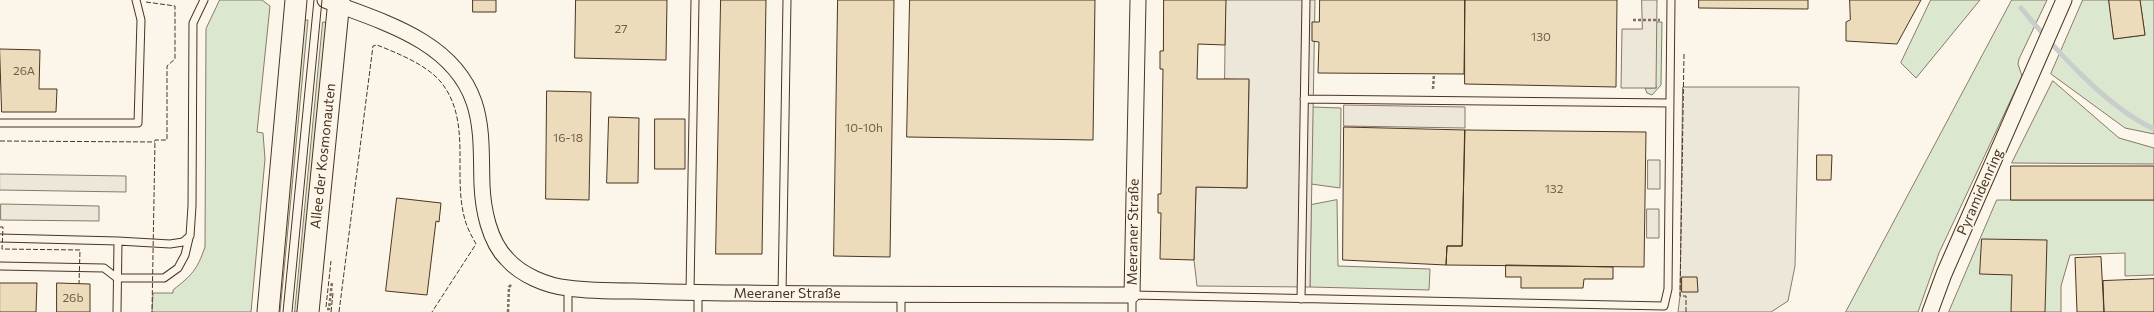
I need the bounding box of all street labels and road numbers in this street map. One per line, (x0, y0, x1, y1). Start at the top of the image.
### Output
street label: Allee der Kosmonauten (307, 82, 339, 230)
street label: Pyramidenring (1953, 146, 2007, 238)
street label: Meeraner Straße (1124, 178, 1142, 286)
street label: Meeraner Straße (733, 285, 841, 301)

